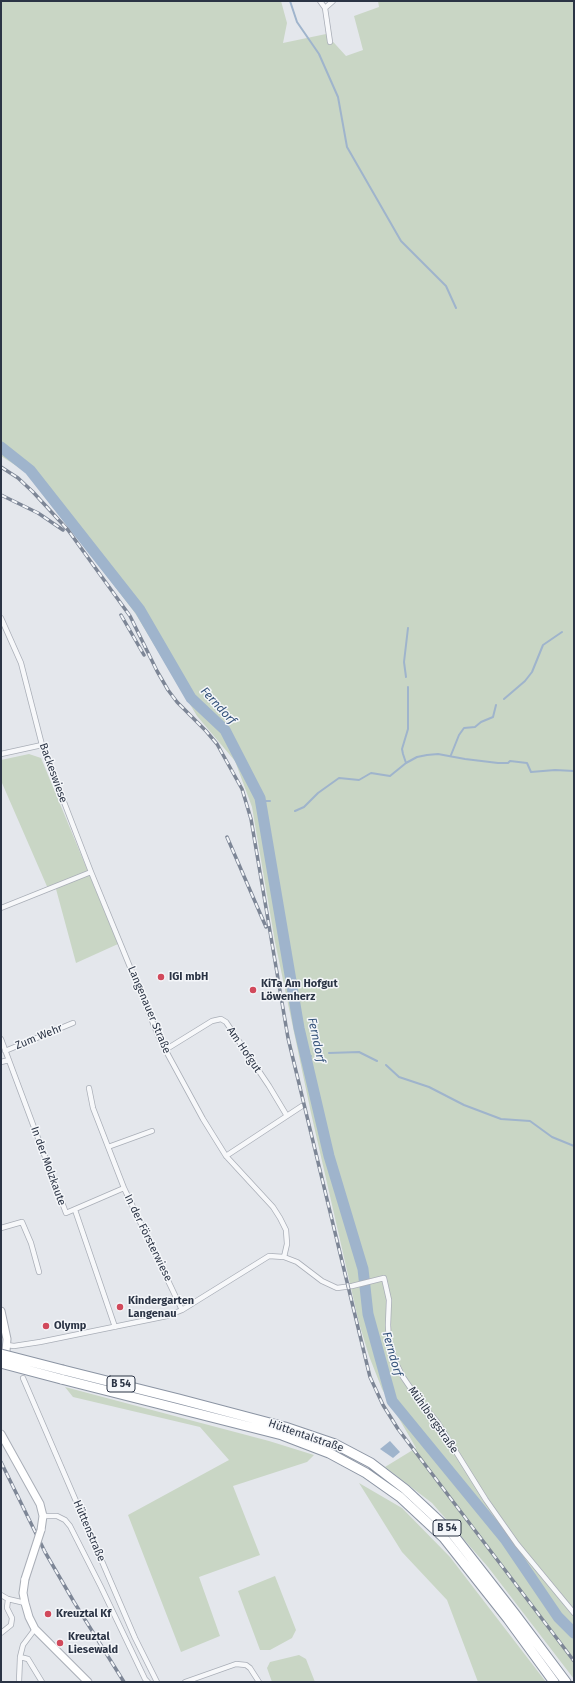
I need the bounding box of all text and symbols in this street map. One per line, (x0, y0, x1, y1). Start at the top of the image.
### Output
water label: Ferndorf (197, 684, 239, 728)
street label: Backeswiese (36, 741, 70, 805)
street label: Langenauer Straße (125, 964, 173, 1056)
place label: IGI mbH (169, 970, 208, 984)
marker: IGI mbH (156, 972, 166, 982)
place label: KiTa Am Hofgut Löwenherz (261, 977, 338, 1003)
marker: KiTa Am Hofgut Löwenherz (248, 985, 258, 995)
water label: Ferndorf (304, 1016, 328, 1064)
street label: Zum Wehr (13, 1022, 65, 1052)
street label: Am Hofgut (224, 1025, 264, 1075)
street label: In der Molzkaute (28, 1125, 68, 1207)
street label: In der Försterwiese (121, 1192, 175, 1284)
place label: Kindergarten Langenau (128, 1294, 194, 1320)
marker: Kindergarten Langenau (115, 1302, 125, 1312)
place label: Olymp (54, 1319, 86, 1333)
marker: Olymp (41, 1321, 51, 1331)
water label: Ferndorf (379, 1330, 405, 1378)
road number: B 54 (107, 1376, 135, 1392)
street label: Mühlbergstraße (405, 1384, 461, 1456)
street label: Hüttentalstraße (267, 1417, 345, 1455)
street label: Hüttenstraße (70, 1498, 108, 1564)
road number: B 54 (433, 1520, 461, 1536)
place label: Kreuztal Kf (56, 1607, 111, 1621)
marker: Kreuztal Kf (43, 1609, 53, 1619)
place label: Kreuztal Liesewald (68, 1630, 118, 1656)
marker: Kreuztal Liesewald (55, 1638, 65, 1648)

